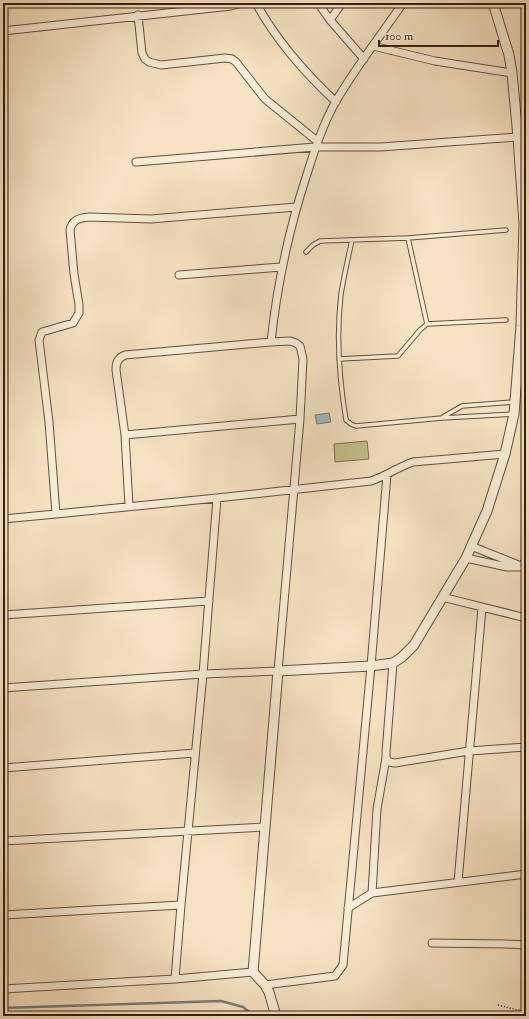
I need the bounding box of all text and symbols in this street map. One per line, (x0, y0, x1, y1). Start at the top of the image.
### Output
scale bar (379, 22, 498, 48)
text: 100 m (385, 29, 414, 44)

